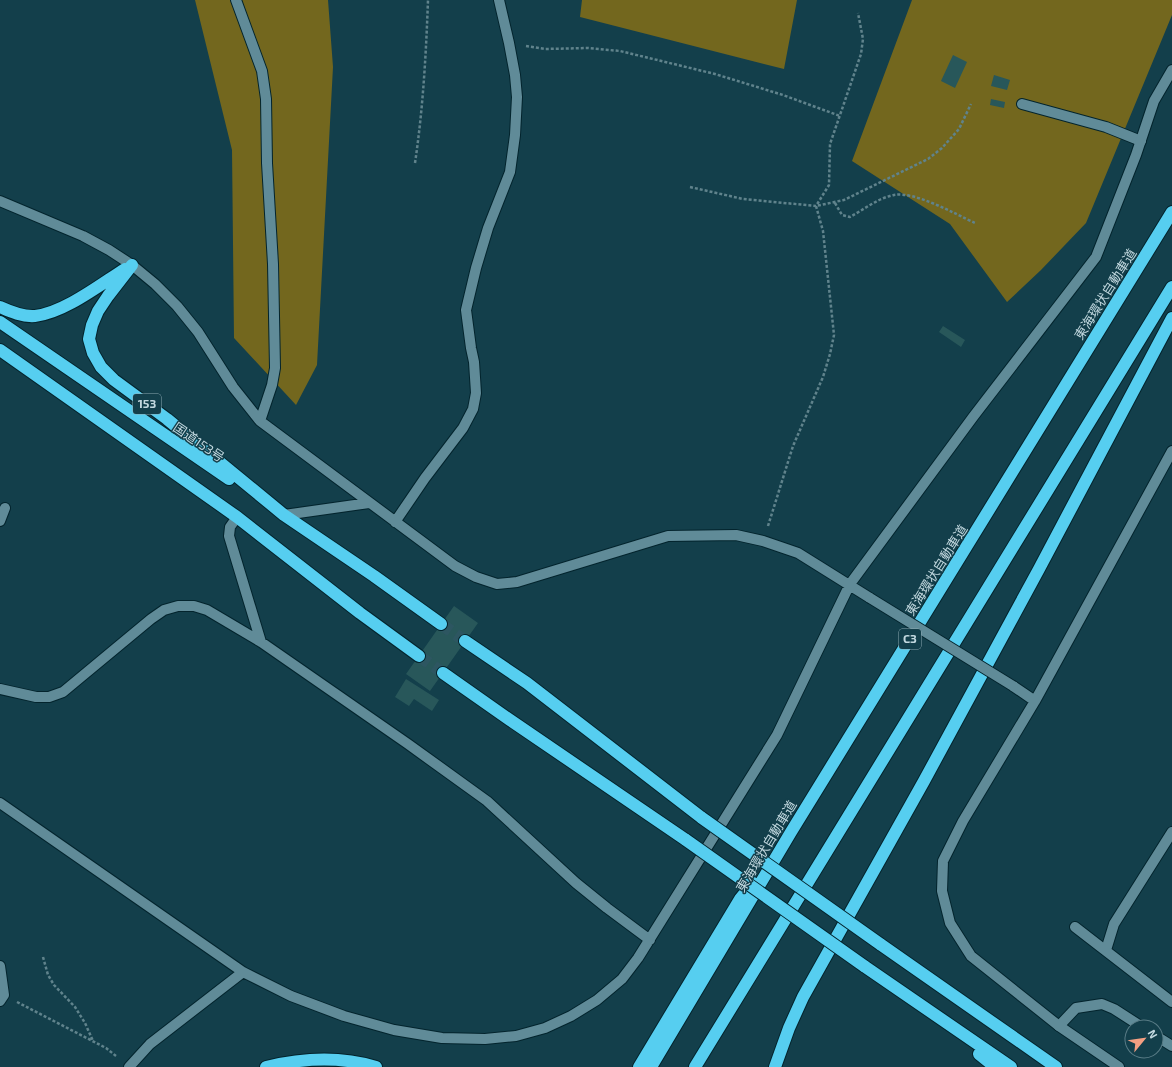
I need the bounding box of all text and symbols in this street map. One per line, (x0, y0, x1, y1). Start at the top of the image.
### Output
street label: 東海環状自動車道 (1071, 246, 1139, 342)
road number: 153 (133, 394, 161, 414)
street label: 国道153号 (170, 419, 228, 465)
street label: 東海環状自動車道 (902, 522, 970, 618)
road number: C3 (899, 629, 921, 649)
street label: 東海環状自動車道 (732, 797, 800, 895)
north arrow (1124, 1019, 1164, 1059)
text: N (1146, 1027, 1161, 1041)

